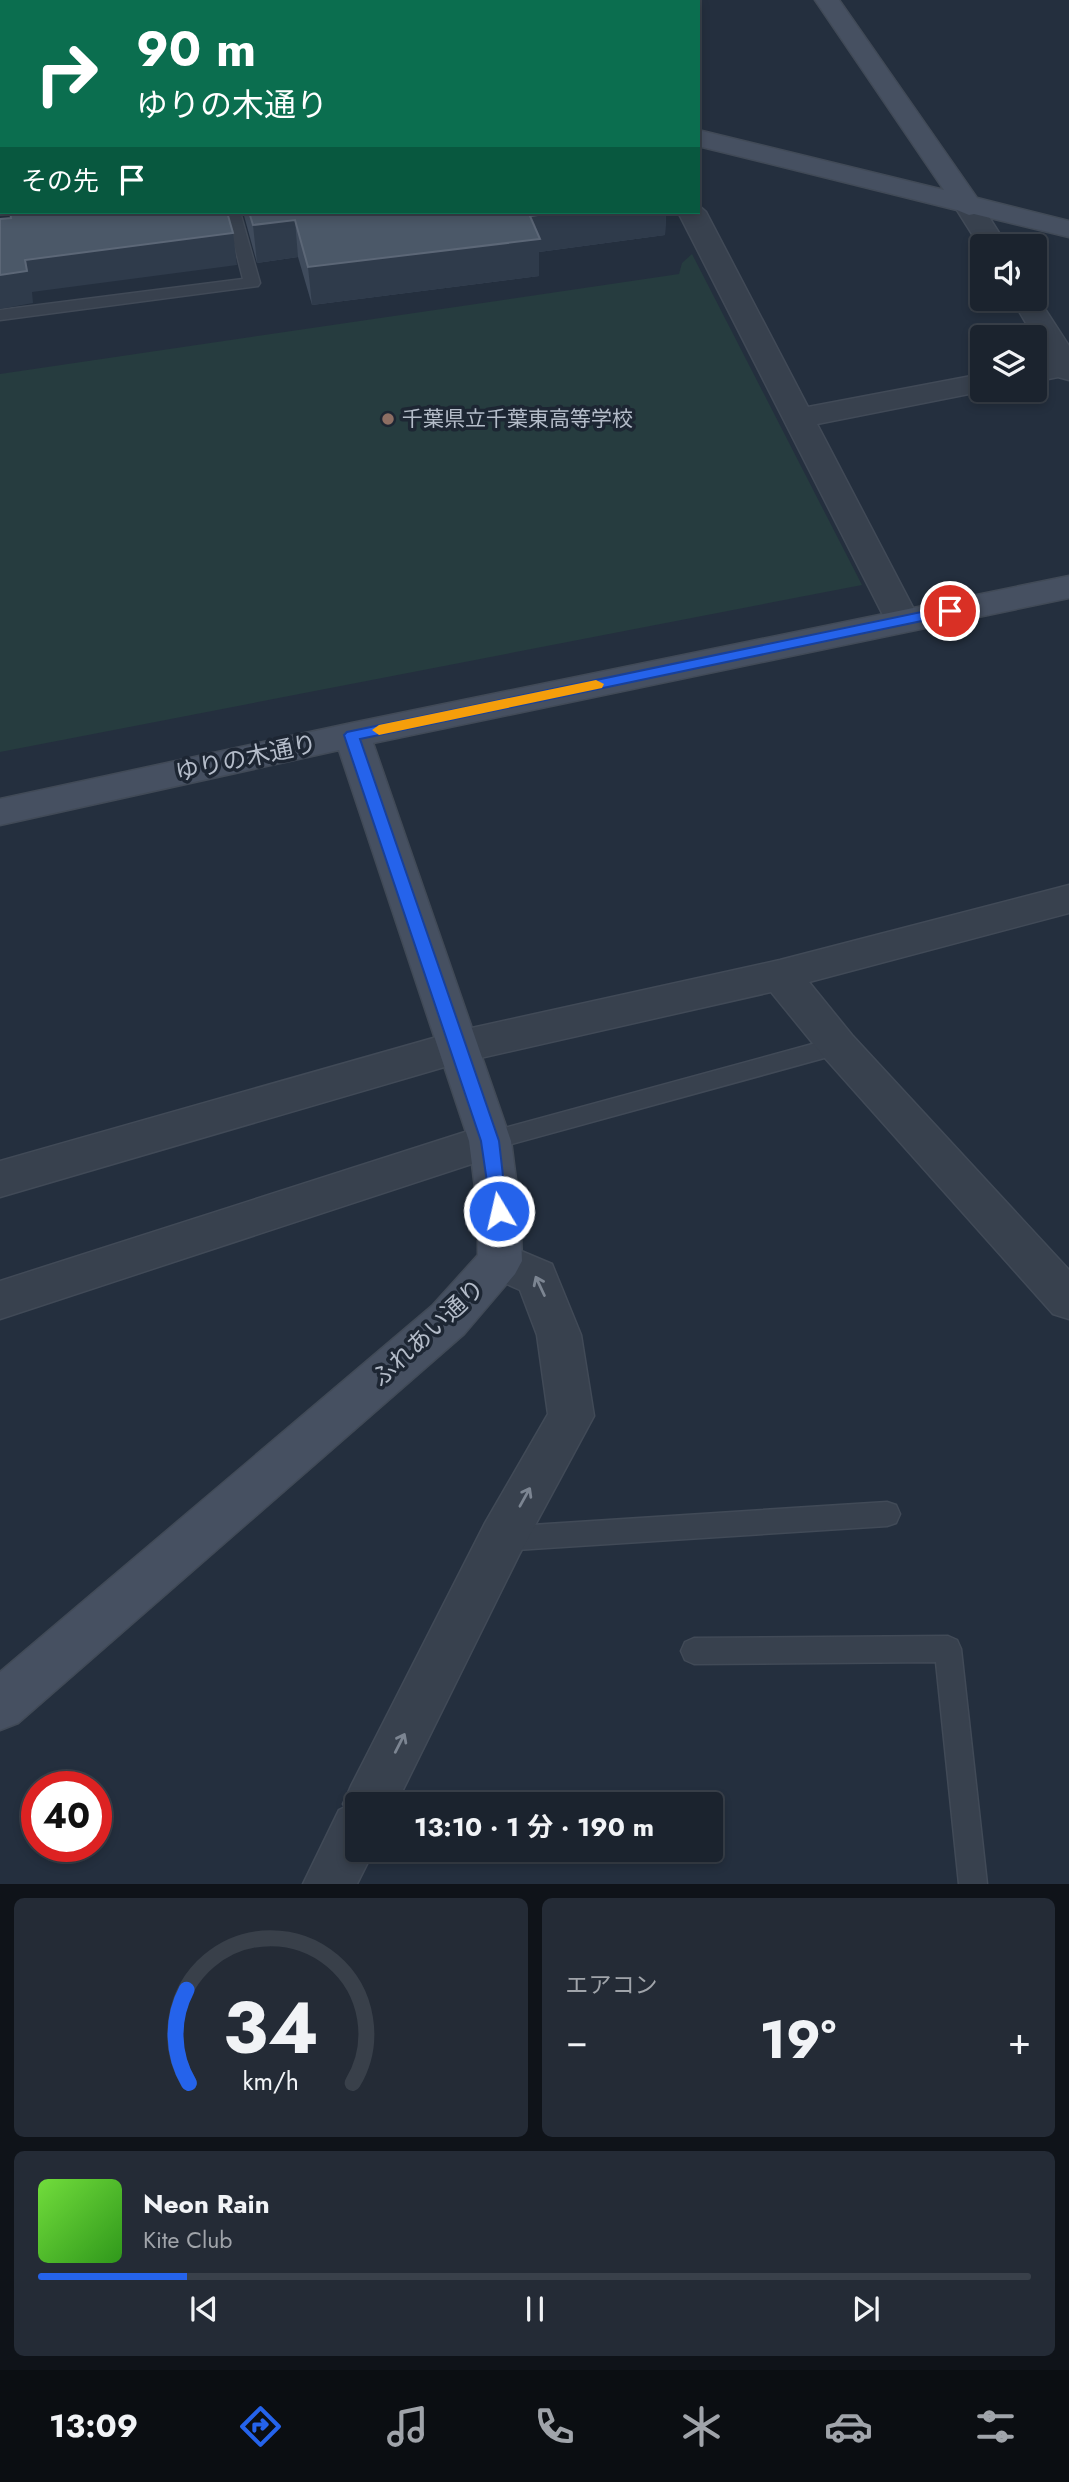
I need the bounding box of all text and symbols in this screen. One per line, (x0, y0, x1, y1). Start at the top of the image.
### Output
text: 90 m (136, 14, 256, 84)
icon: right (21, 28, 112, 119)
text: ゆりの木通り (136, 82, 328, 128)
icon: arrive (113, 161, 151, 199)
text: その先 (21, 162, 99, 200)
map controls (970, 234, 1047, 402)
button: sound (970, 234, 1047, 311)
button: layers (970, 325, 1047, 402)
place label: 千葉県立千葉東高等学校 (402, 404, 633, 434)
marker: 千葉県立千葉東高等学校 (380, 411, 396, 427)
pin (920, 581, 980, 641)
icon: arrive (931, 592, 969, 630)
street label: ゆりの木通り (172, 725, 320, 790)
position arrow (462, 1174, 536, 1248)
street label: ふれあい通り (363, 1271, 492, 1395)
one-way arrow (533, 1276, 546, 1297)
one-way arrow (519, 1487, 532, 1508)
one-way arrow (393, 1733, 407, 1754)
speed limit sign: 40 (21, 1771, 112, 1862)
text: 13:10 · 1 分 · 190 m (414, 1808, 654, 1846)
text: エアコン (566, 1968, 658, 2002)
text: 34 (223, 1976, 319, 2081)
text: 19° (759, 2002, 836, 2078)
text: − (566, 2013, 588, 2068)
text: + (1008, 2013, 1031, 2068)
text: km/h (242, 2063, 299, 2099)
text: Neon Rain (143, 2185, 270, 2223)
text: Kite Club (143, 2223, 232, 2257)
icon: previous (185, 2290, 223, 2328)
icon: pause (516, 2290, 554, 2328)
icon: next (847, 2290, 885, 2328)
icon: directions (236, 2402, 285, 2451)
icon: music (383, 2402, 432, 2451)
icon: phone (530, 2402, 579, 2451)
icon: climate (677, 2402, 726, 2451)
icon: car (824, 2402, 873, 2451)
icon: filters (971, 2402, 1020, 2451)
text: 13:09 (49, 2403, 138, 2449)

